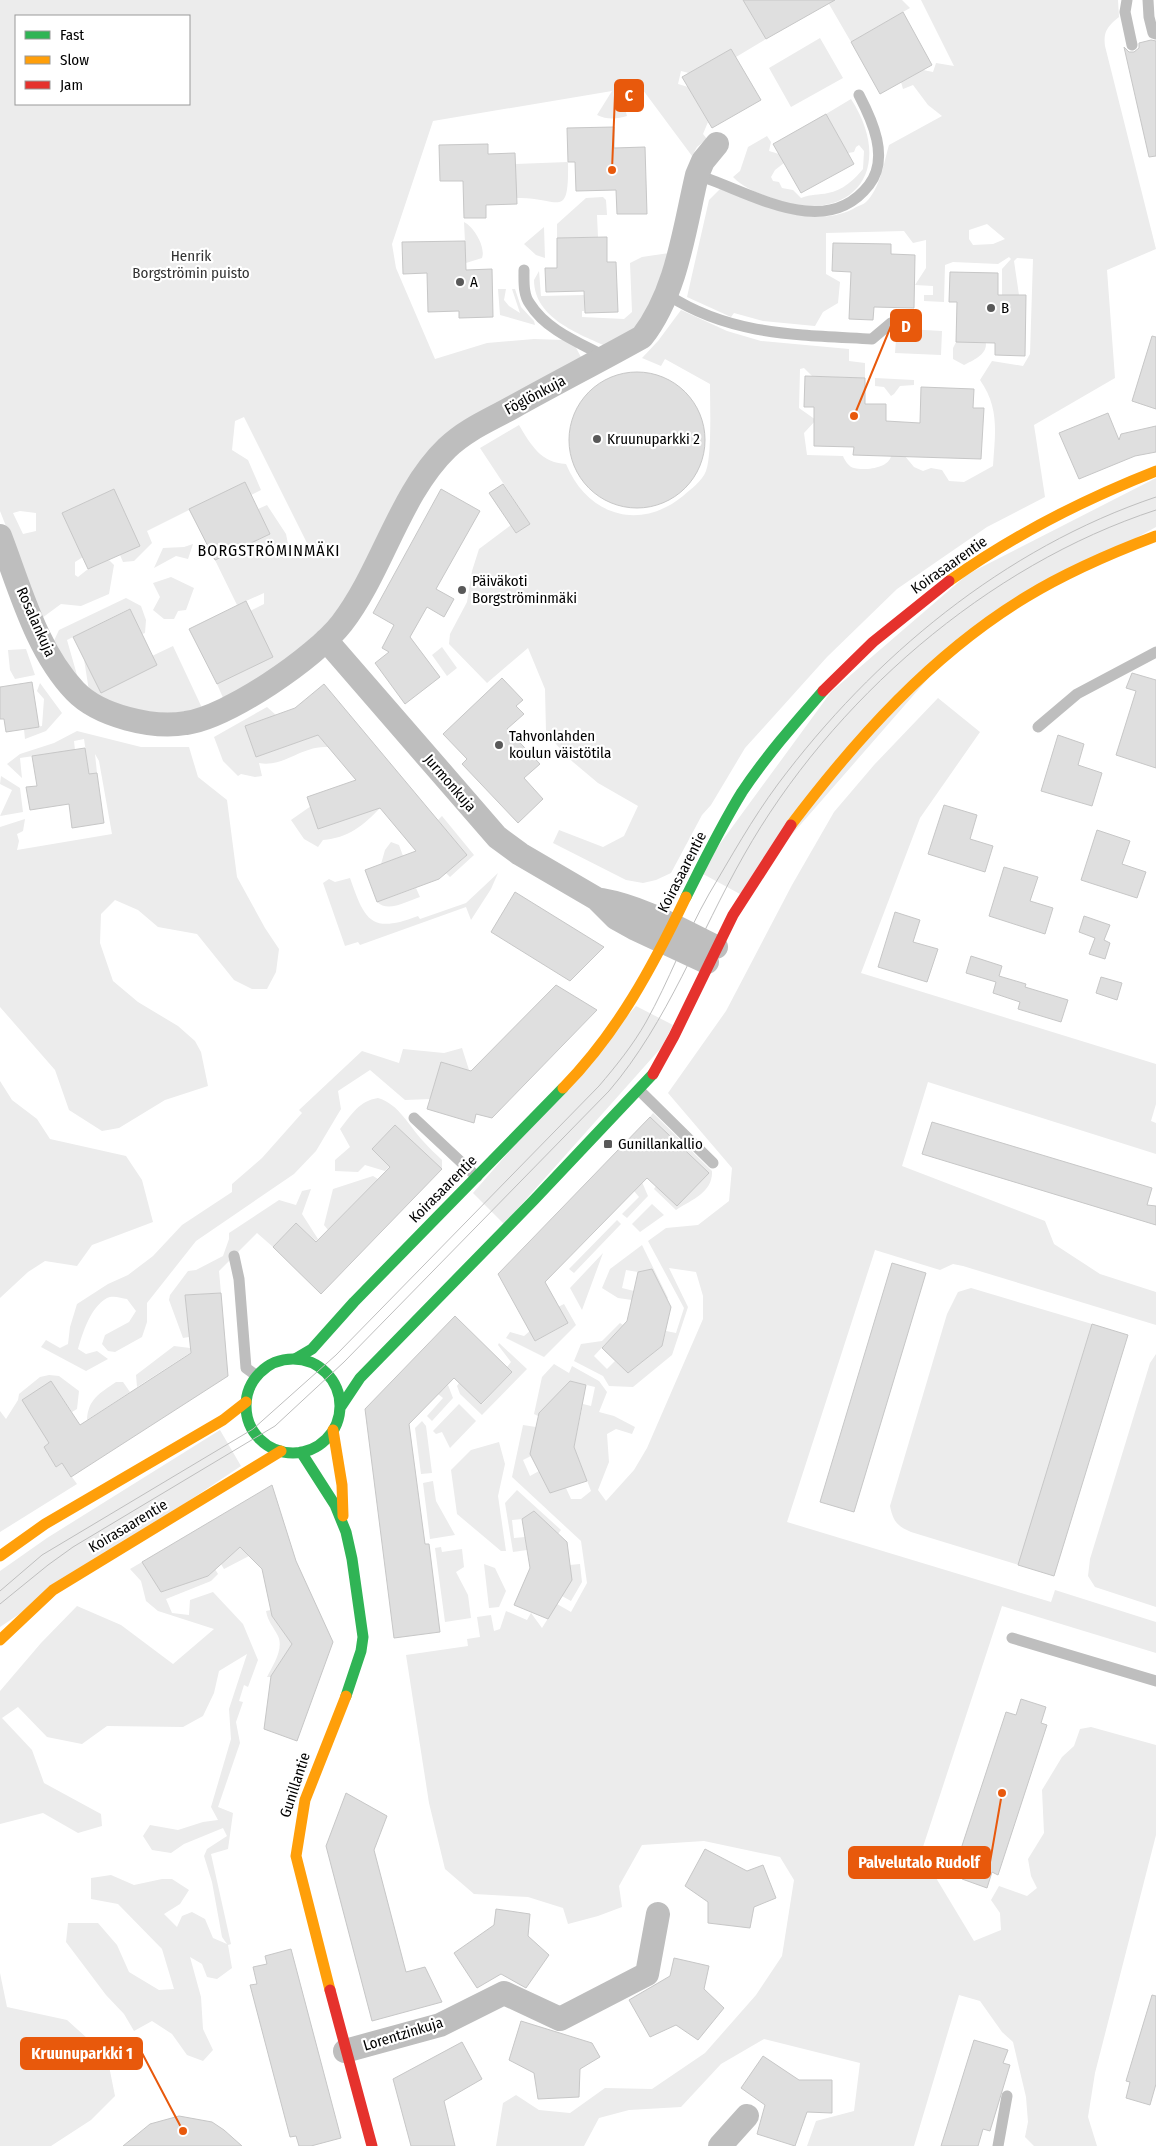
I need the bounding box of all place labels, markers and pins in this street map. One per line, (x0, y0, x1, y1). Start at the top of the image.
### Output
callout: C (615, 80, 643, 111)
place label: A (470, 273, 478, 291)
marker: A (454, 276, 466, 288)
place label: B (1001, 299, 1009, 317)
marker: B (985, 302, 997, 314)
callout: D (891, 310, 921, 341)
place label: Kruunuparkki 2 (607, 430, 700, 448)
marker: Kruunuparkki 2 (591, 433, 603, 445)
place label: Päiväkoti Borgströminmäki (472, 572, 577, 607)
marker: Päiväkoti Borgströminmäki (456, 584, 468, 596)
place label: Tahvonlahden koulun väistötila (509, 727, 611, 762)
marker: Tahvonlahden koulun väistötila (493, 739, 505, 751)
place label: Gunillankallio (618, 1135, 703, 1153)
marker: Gunillankallio (602, 1138, 614, 1150)
callout: Palvelutalo Rudolf (849, 1847, 990, 1878)
callout: Kruunuparkki 1 (21, 2038, 142, 2069)

